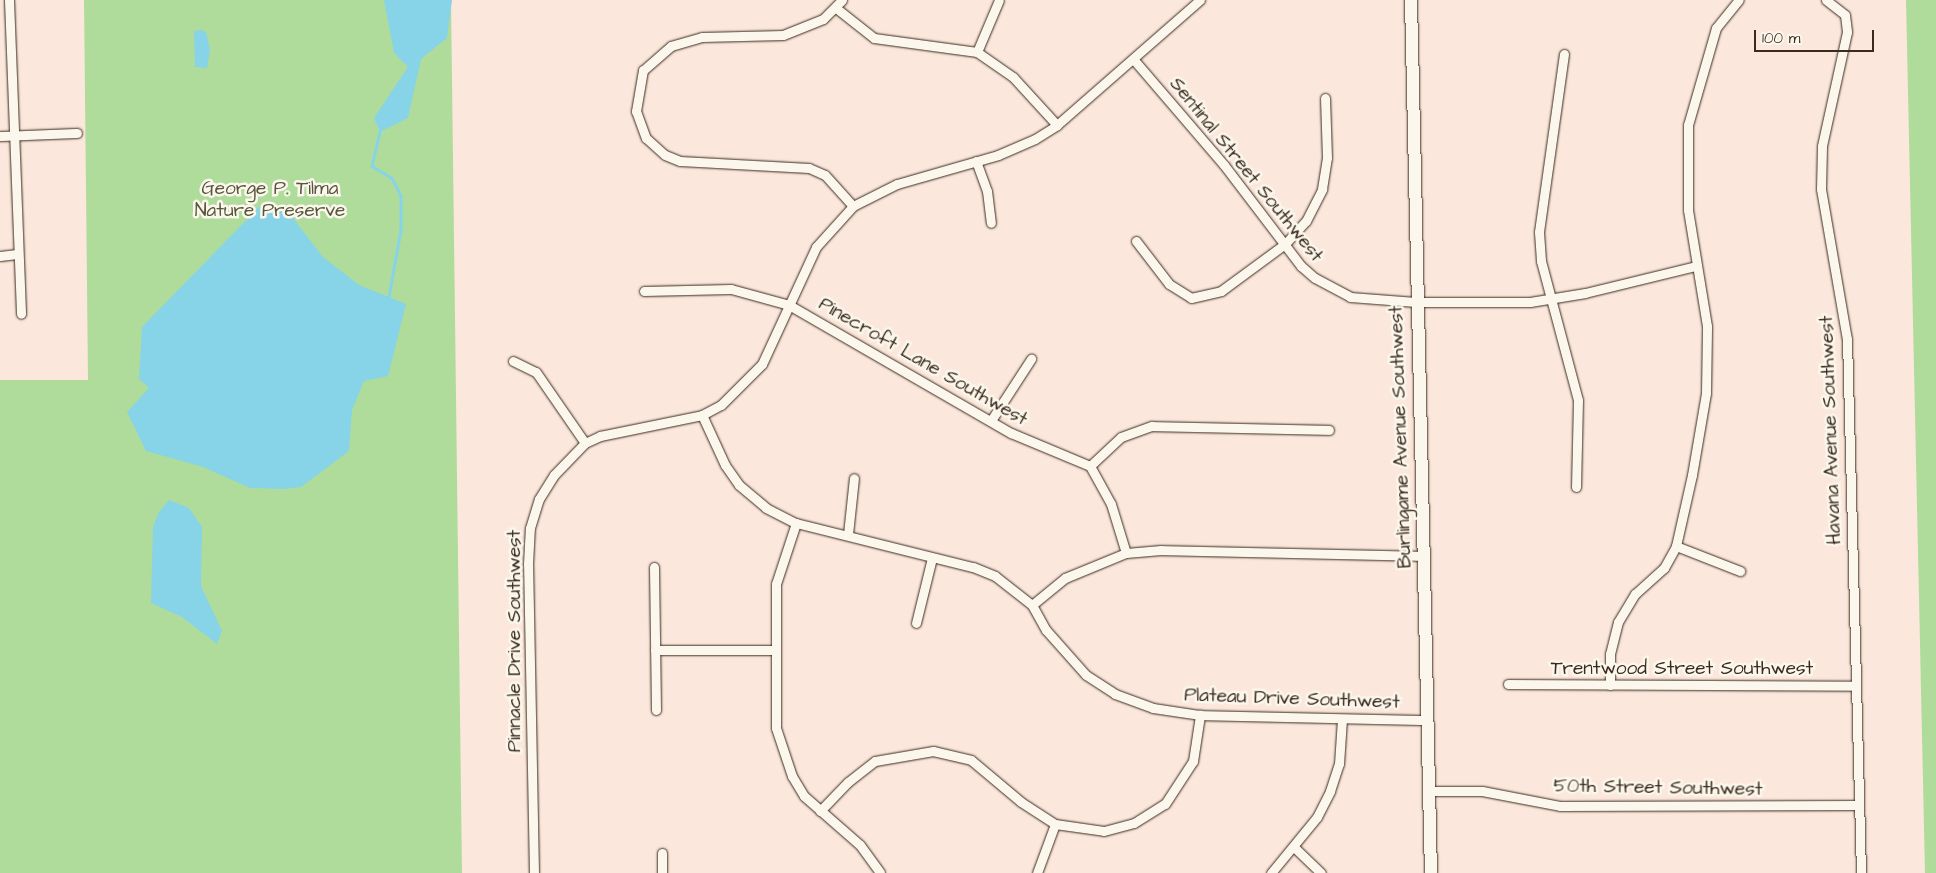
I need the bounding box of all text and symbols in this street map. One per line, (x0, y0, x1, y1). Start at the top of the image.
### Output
scale bar (1756, 20, 1876, 52)
text: 100 m (1762, 28, 1801, 49)
street label: Sentinal Street Southwest (1164, 73, 1328, 267)
park label: George P. Tilma Nature Preserve (195, 178, 345, 222)
street label: Pinecroft Lane Southwest (815, 293, 1031, 431)
street label: Burlingame Avenue Southwest (1385, 305, 1417, 569)
street label: Havana Avenue Southwest (1816, 315, 1846, 545)
street label: Pinnacle Drive Southwest (504, 530, 526, 752)
street label: Trentwood Street Southwest (1551, 658, 1813, 680)
street label: Plateau Drive Southwest (1184, 684, 1400, 714)
street label: 50th Street Southwest (1553, 775, 1763, 801)

